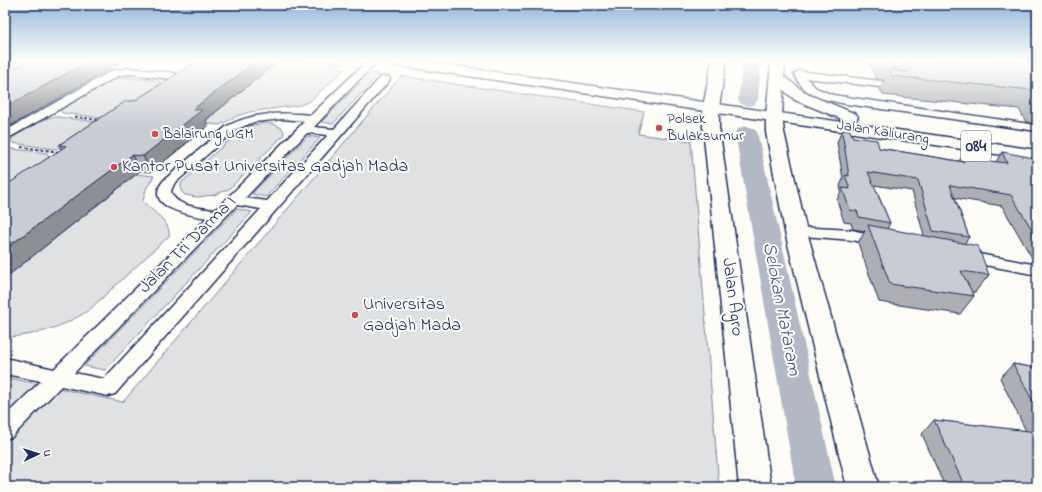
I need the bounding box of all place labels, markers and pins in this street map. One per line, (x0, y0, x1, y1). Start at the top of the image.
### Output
place label: Polsek Bulaksumur (666, 108, 744, 147)
place label: Balairung UGM (162, 123, 254, 146)
marker: Polsek Bulaksumur (654, 123, 664, 133)
marker: Balairung UGM (150, 129, 160, 139)
place label: Kantor Pusat Universitas Gadjah Mada (122, 154, 408, 180)
marker: Kantor Pusat Universitas Gadjah Mada (109, 162, 119, 172)
place label: Universitas Gadjah Mada (363, 292, 461, 339)
marker: Universitas Gadjah Mada (350, 310, 360, 320)

